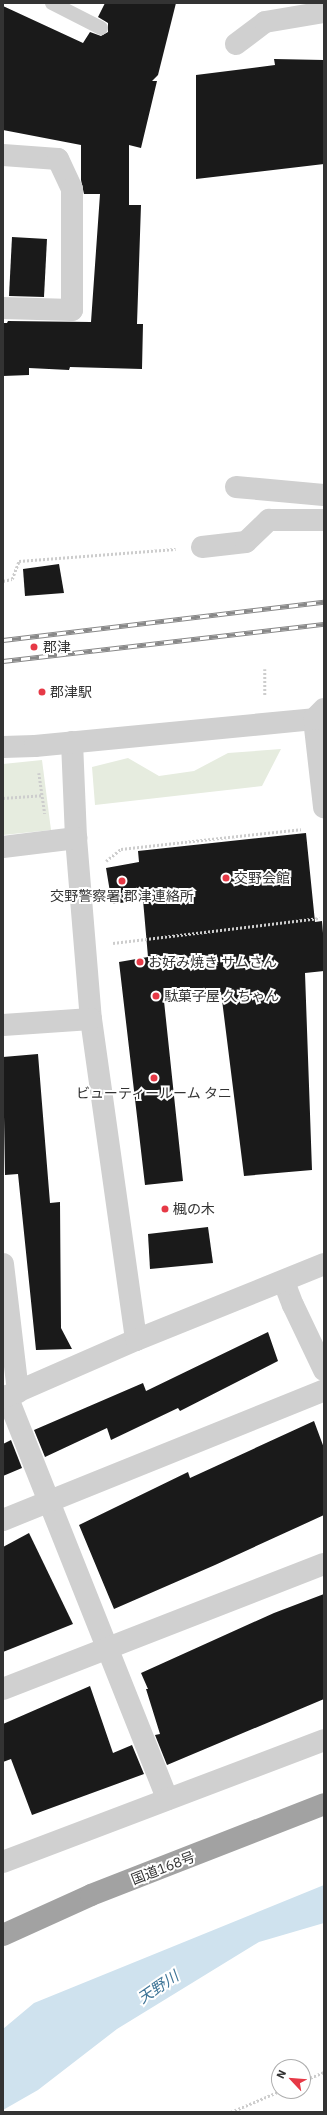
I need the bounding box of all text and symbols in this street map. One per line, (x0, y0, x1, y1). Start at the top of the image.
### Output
place label: 郡津 (43, 639, 71, 655)
marker: 郡津 (28, 641, 40, 653)
place label: 郡津駅 (50, 684, 92, 700)
marker: 郡津駅 (37, 687, 47, 697)
place label: 交野会館 (234, 870, 290, 886)
marker: 交野会館 (221, 873, 231, 883)
marker: 交野警察署 郡津連絡所 (117, 876, 127, 886)
place label: 交野警察署 郡津連絡所 (50, 888, 194, 904)
place label: お好み焼き サムさん (148, 954, 277, 970)
marker: お好み焼き サムさん (135, 957, 145, 967)
place label: 駄菓子屋 久ちゃん (164, 988, 279, 1004)
marker: 駄菓子屋 久ちゃん (151, 991, 161, 1001)
marker: ビューティールーム タニ (149, 1073, 159, 1083)
place label: ビューティールーム タニ (75, 1085, 233, 1101)
place label: 楓の木 (173, 1201, 215, 1217)
marker: 楓の木 (160, 1204, 170, 1214)
street label: 国道168号 (129, 1848, 197, 1888)
water label: 天野川 (134, 1967, 182, 2007)
north arrow (271, 2059, 311, 2099)
text: N (273, 2068, 289, 2081)

